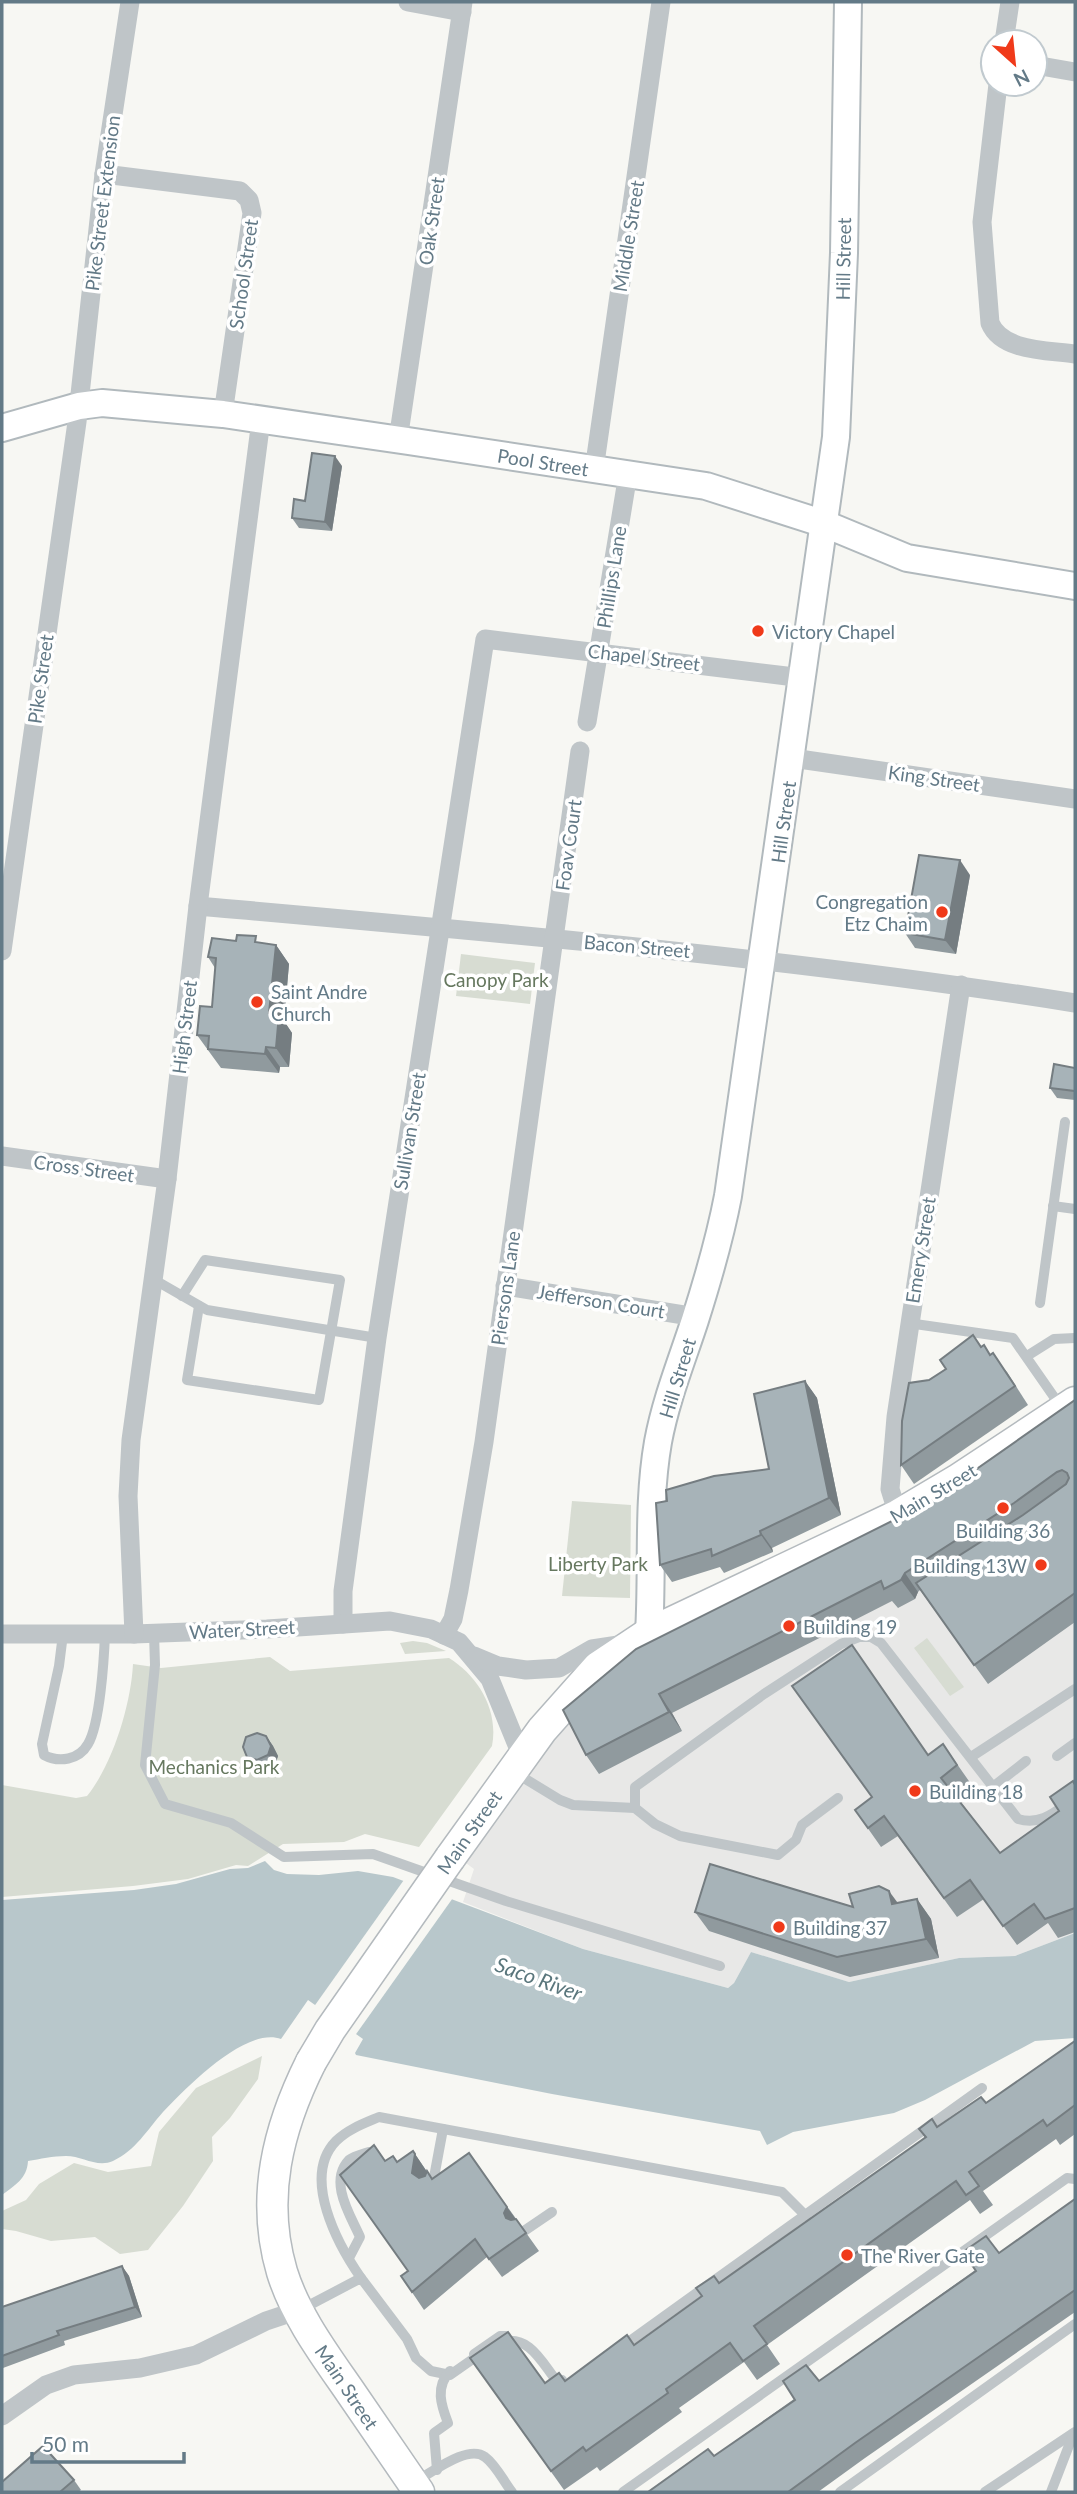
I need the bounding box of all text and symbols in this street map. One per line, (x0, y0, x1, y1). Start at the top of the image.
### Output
north arrow (979, 28, 1049, 98)
text: N (1010, 65, 1034, 92)
street label: Pike Street Extension (80, 114, 124, 292)
street label: Oak Street (413, 175, 449, 267)
street label: Middle Street (608, 178, 648, 293)
street label: School Street (224, 217, 262, 330)
street label: Hill Street (831, 217, 855, 301)
street label: Pool Street (496, 443, 590, 481)
street label: Phillips Lane (592, 524, 630, 630)
place label: Victory Chapel (772, 620, 895, 643)
marker: Victory Chapel (750, 623, 766, 639)
street label: Pike Street (22, 633, 58, 725)
street label: Chapel Street (587, 639, 702, 675)
street label: King Street (887, 760, 982, 796)
street label: Hill Street (766, 779, 800, 865)
street label: Foav Court (550, 798, 586, 892)
place label: Congregation Etz Chaim (815, 890, 928, 935)
marker: Congregation Etz Chaim (934, 904, 950, 920)
street label: Bacon Street (583, 930, 691, 962)
park label: Canopy Park (443, 968, 549, 991)
street label: High Street (167, 979, 201, 1075)
place label: Saint Andre Church (271, 980, 367, 1025)
marker: Saint Andre Church (249, 994, 265, 1010)
street label: Sullivan Street (388, 1070, 430, 1191)
street label: Cross Street (32, 1150, 136, 1186)
street label: Emery Street (900, 1195, 940, 1305)
street label: Piersons Lane (486, 1229, 524, 1347)
street label: Jefferson Court (536, 1280, 667, 1322)
street label: Hill Street (654, 1335, 700, 1421)
street label: Main Street (886, 1458, 981, 1528)
marker: Building 36 (995, 1500, 1011, 1516)
place label: Building 36 (956, 1519, 1050, 1542)
park label: Liberty Park (548, 1552, 648, 1575)
place label: Building 13W (913, 1554, 1027, 1577)
marker: Building 13W (1033, 1557, 1049, 1573)
street label: Water Street (188, 1615, 296, 1643)
place label: Building 19 (803, 1615, 897, 1638)
marker: Building 19 (781, 1618, 797, 1634)
park label: Mechanics Park (149, 1755, 280, 1778)
place label: Building 18 (929, 1780, 1023, 1803)
marker: Building 18 (907, 1783, 923, 1799)
street label: Main Street (432, 1786, 506, 1878)
place label: Building 37 (793, 1916, 887, 1939)
marker: Building 37 (771, 1919, 787, 1935)
water label: Saco River (492, 1951, 587, 2005)
place label: The River Gate (861, 2244, 985, 2267)
marker: The River Gate (839, 2247, 855, 2263)
street label: Main Street (310, 2340, 384, 2434)
scale bar (32, 2420, 184, 2464)
text: 50 m (42, 2431, 89, 2456)

